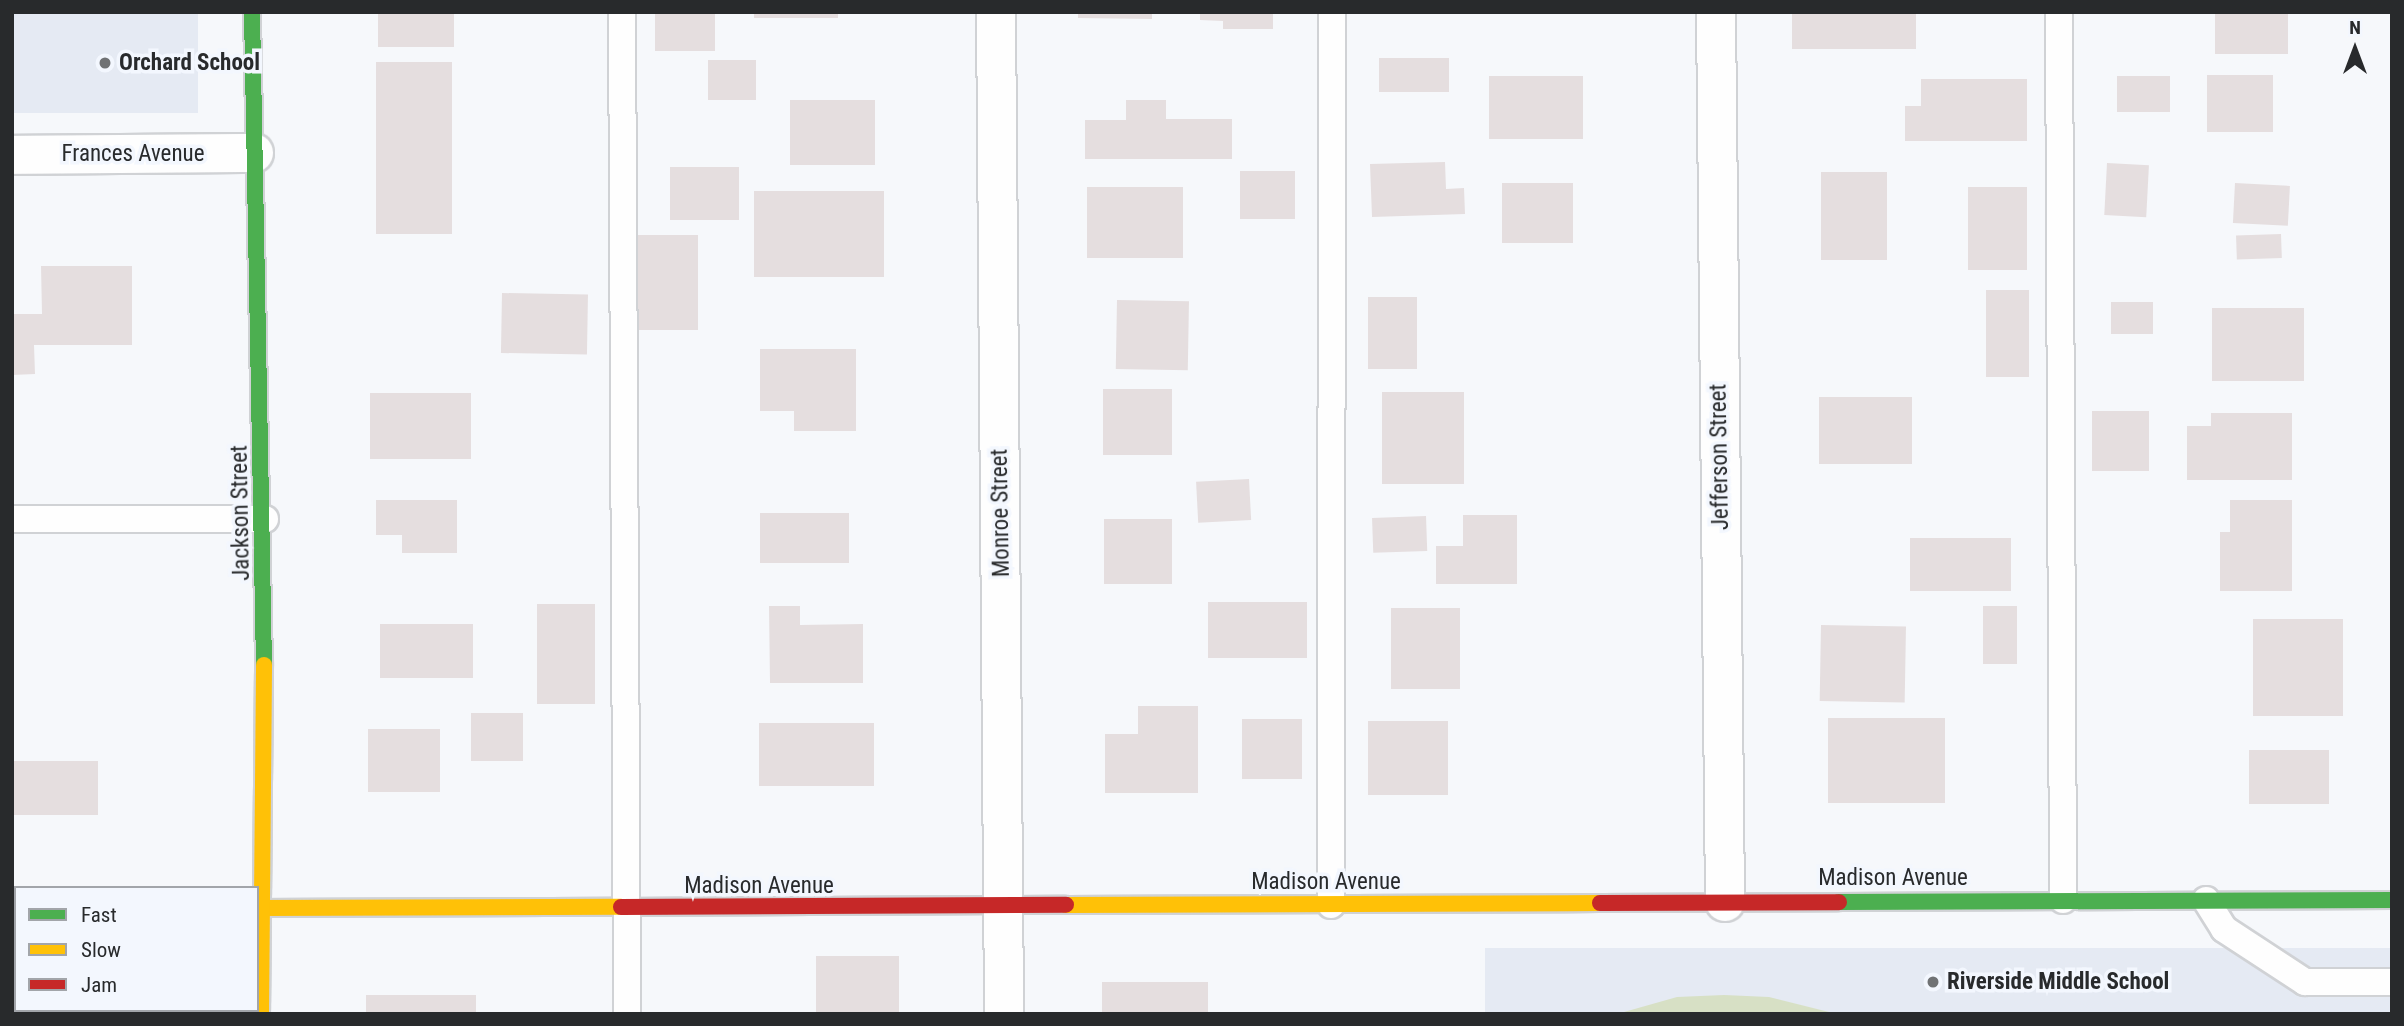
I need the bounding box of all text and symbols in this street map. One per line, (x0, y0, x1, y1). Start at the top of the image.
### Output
north arrow (2320, 14, 2390, 84)
text: N (2349, 16, 2361, 39)
place label: Orchard School (119, 49, 260, 77)
marker: Orchard School (97, 55, 113, 71)
street label: Frances Avenue (62, 140, 204, 168)
street label: Jefferson Street (1705, 384, 1735, 530)
street label: Jackson Street (226, 445, 256, 581)
street label: Monroe Street (986, 449, 1016, 577)
street label: Madison Avenue (1818, 864, 1968, 892)
street label: Madison Avenue (1251, 868, 1401, 896)
street label: Madison Avenue (684, 872, 834, 900)
legend (14, 886, 259, 1012)
text: Fast (81, 903, 117, 927)
text: Slow (81, 938, 121, 962)
place label: Riverside Middle School (1947, 968, 2169, 996)
text: Jam (81, 973, 117, 997)
marker: Riverside Middle School (1925, 974, 1941, 990)

